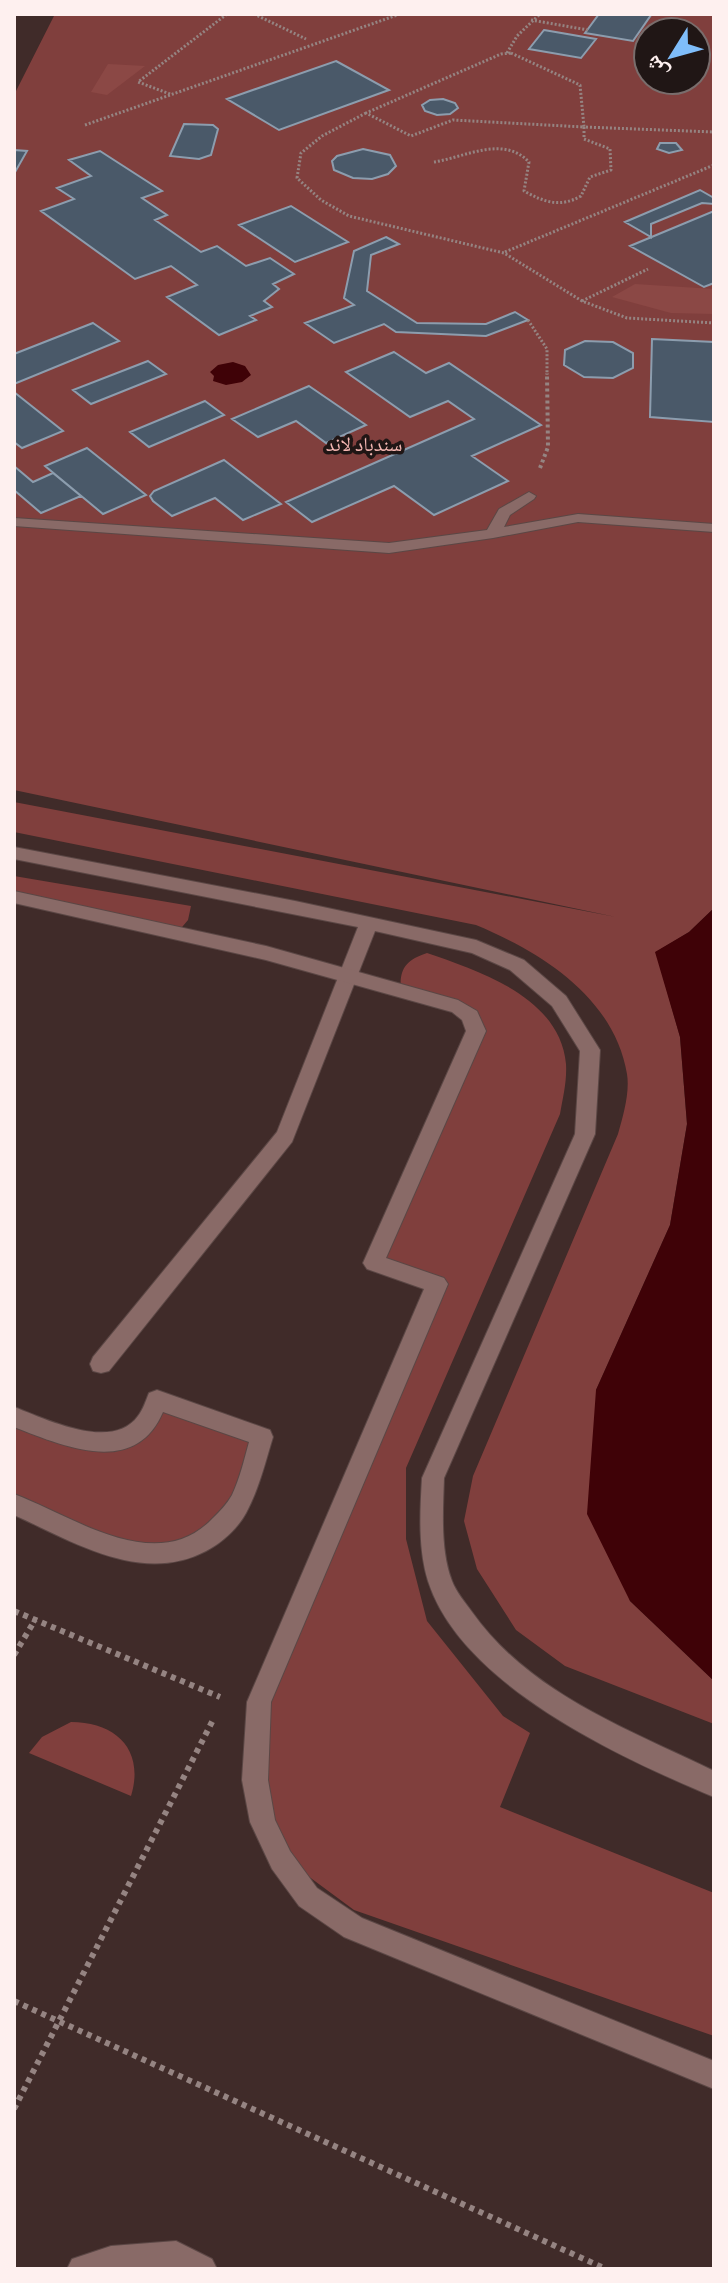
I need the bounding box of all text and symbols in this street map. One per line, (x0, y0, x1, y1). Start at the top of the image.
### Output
north arrow (632, 16, 712, 96)
text: ش (638, 50, 674, 86)
park label: سندباد لاند (326, 431, 402, 456)

